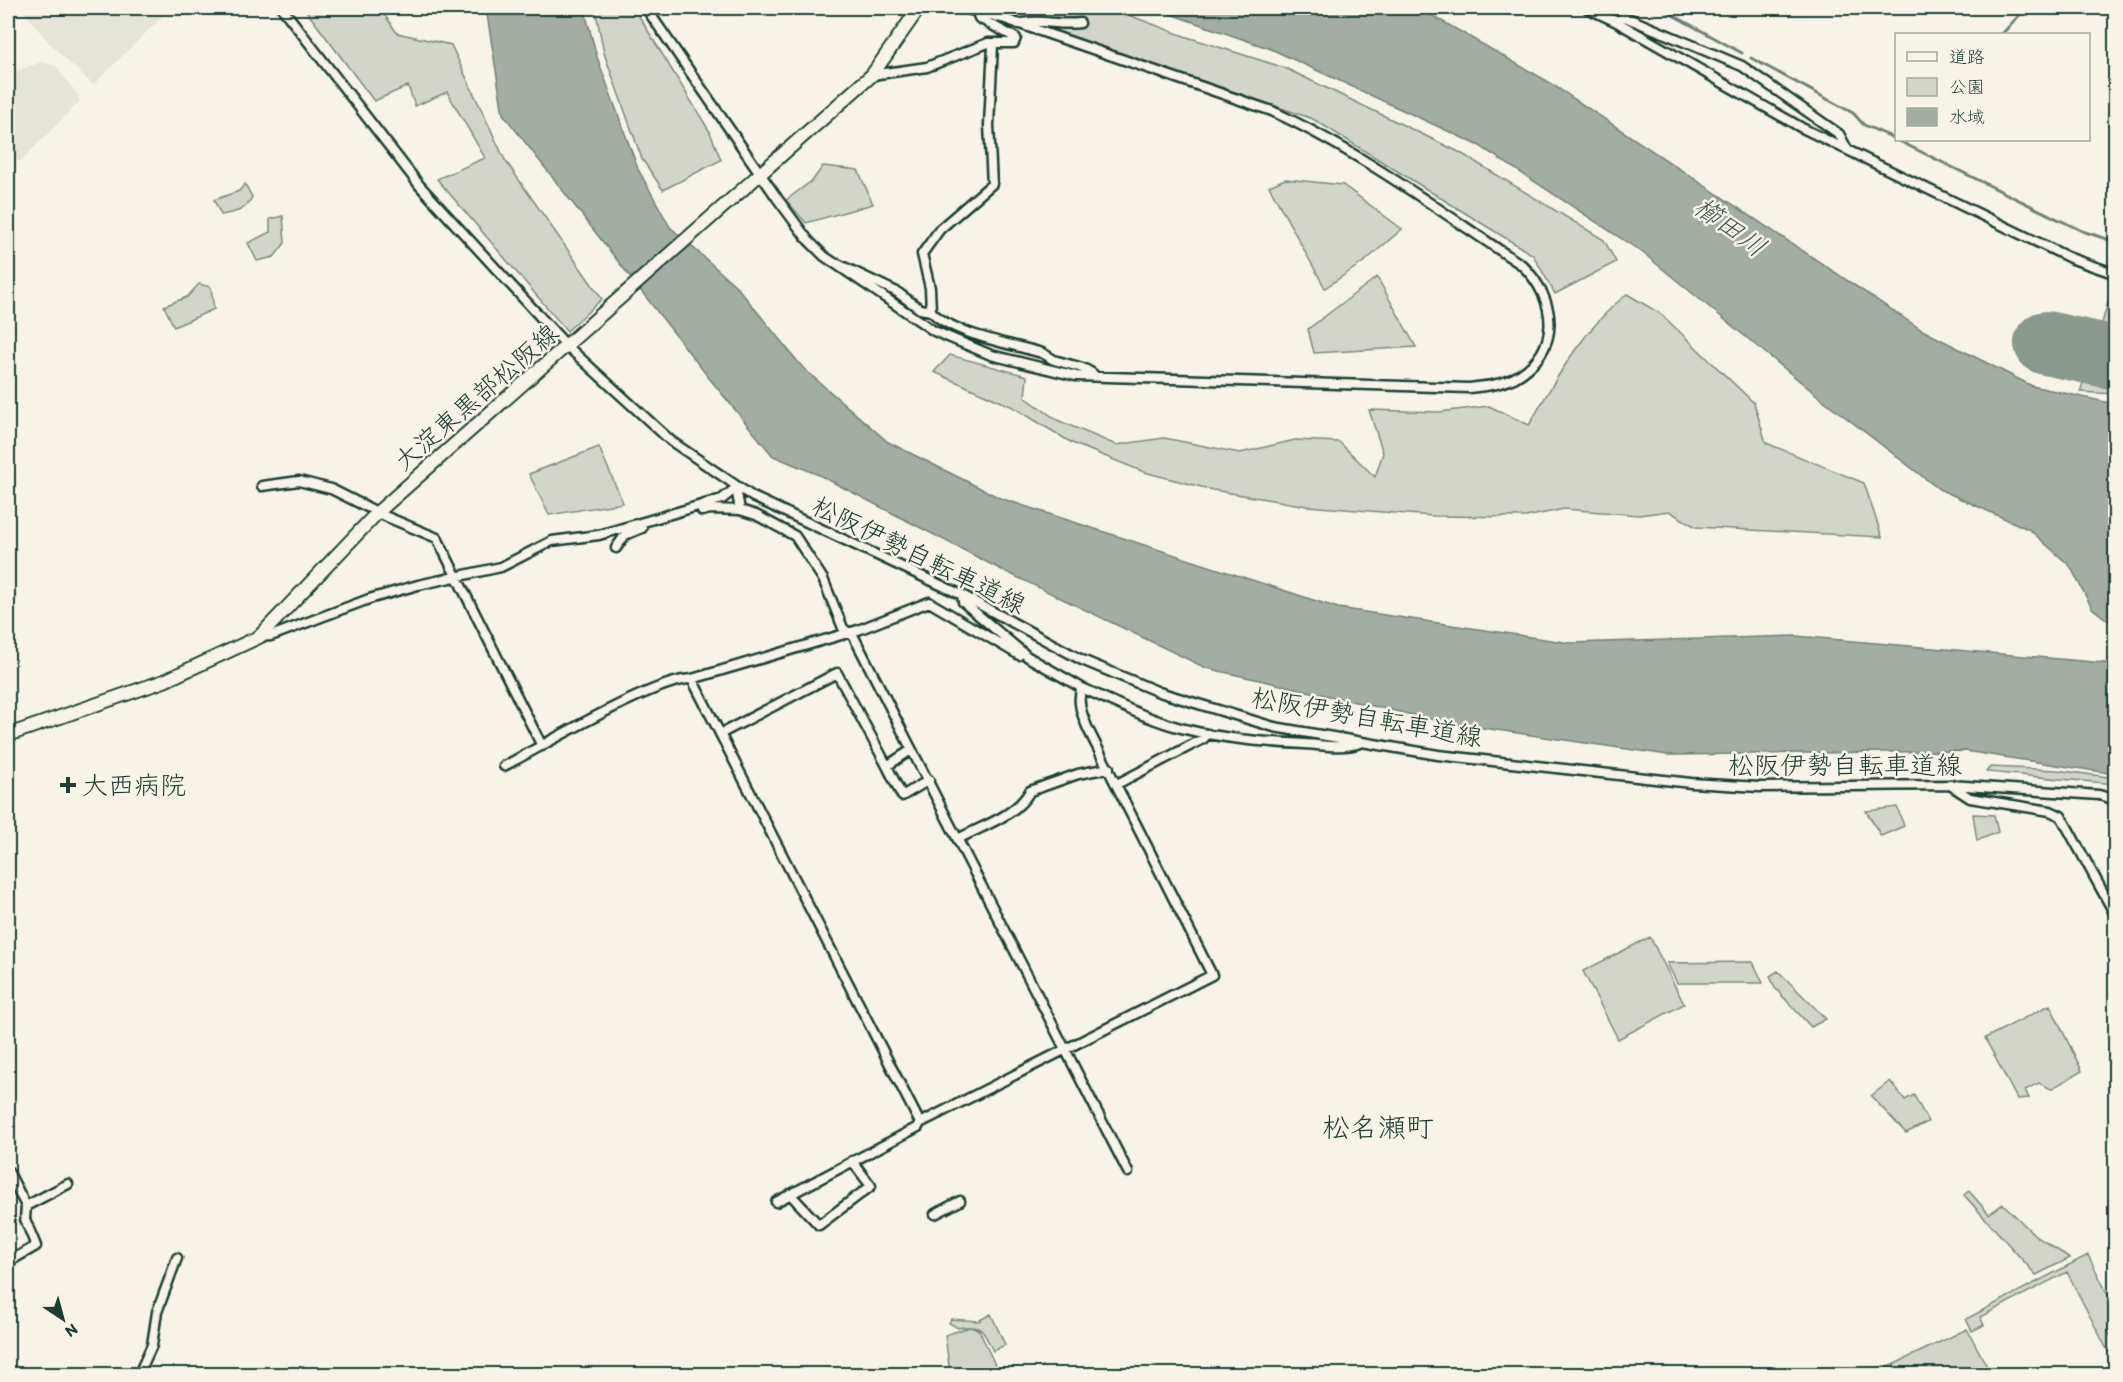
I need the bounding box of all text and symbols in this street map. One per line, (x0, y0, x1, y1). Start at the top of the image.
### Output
legend (1895, 33, 2090, 141)
text: 道路 (1949, 46, 1985, 68)
text: 公園 (1949, 76, 1985, 98)
text: 水域 (1949, 106, 1985, 128)
water label: 櫛田川 (1688, 189, 1773, 264)
street label: 大淀東黒部松阪線 (387, 317, 565, 477)
street label: 松阪伊勢自転車道線 (807, 489, 1031, 621)
street label: 松阪伊勢自転車道線 (1249, 681, 1485, 753)
street label: 松阪伊勢自転車道線 (1728, 749, 1962, 781)
place label: 大西病院 (82, 769, 186, 801)
marker: 大西病院 (59, 776, 77, 794)
district label: 松名瀬町 (1322, 1110, 1434, 1144)
north arrow (33, 1289, 93, 1349)
text: N (62, 1320, 81, 1342)

